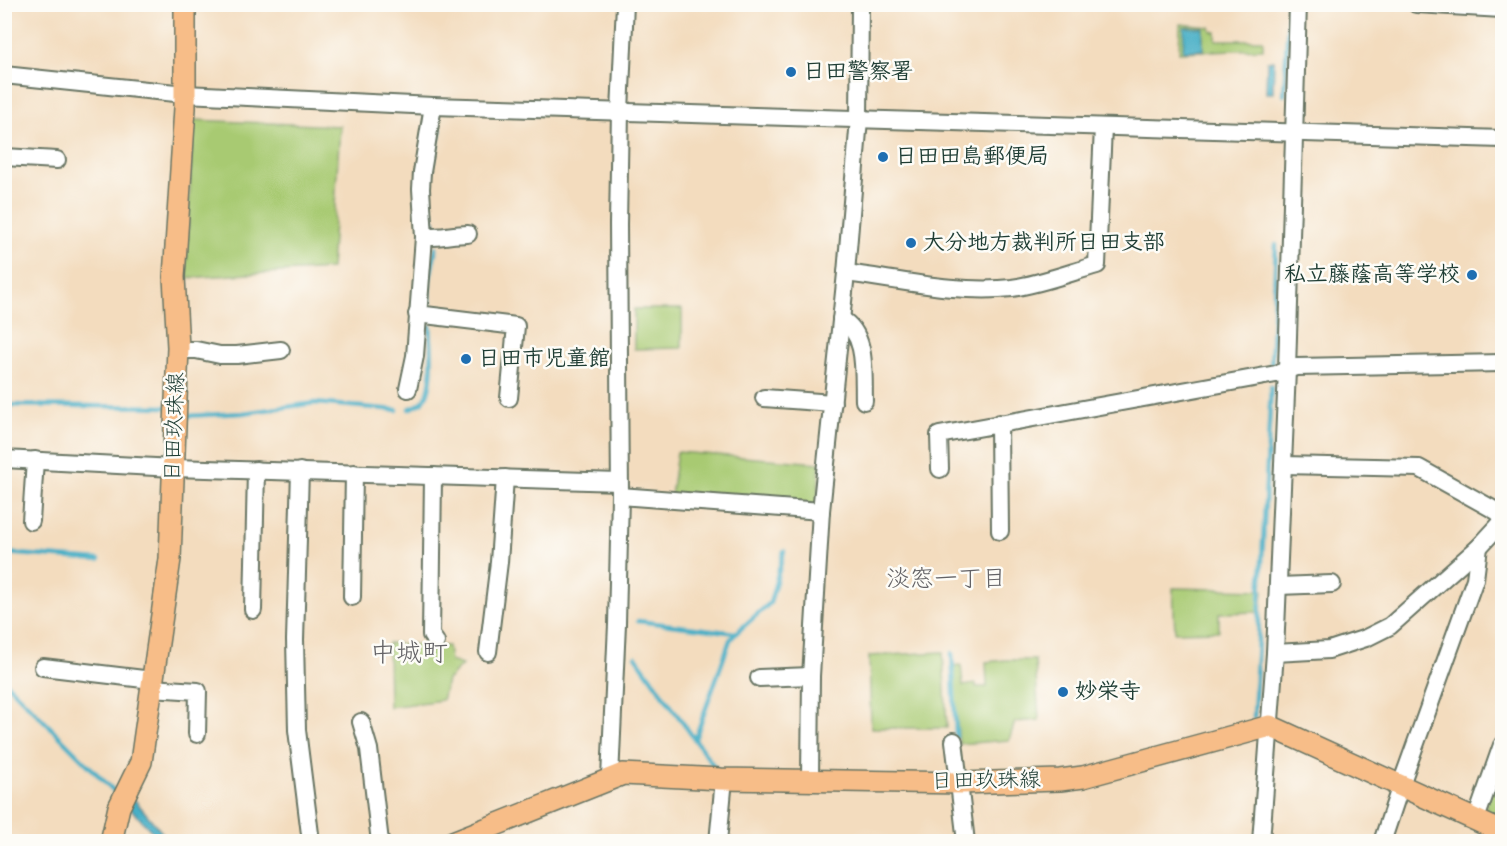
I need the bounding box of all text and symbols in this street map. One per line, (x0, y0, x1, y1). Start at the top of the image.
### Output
place label: 日田警察署 (803, 58, 913, 86)
marker: 日田警察署 (784, 65, 798, 79)
place label: 日田田島郵便局 (895, 143, 1049, 171)
marker: 日田田島郵便局 (876, 150, 890, 164)
place label: 大分地方裁判所日田支部 (923, 229, 1165, 257)
marker: 大分地方裁判所日田支部 (904, 236, 918, 250)
place label: 私立藤蔭高等学校 (1284, 261, 1460, 289)
marker: 私立藤蔭高等学校 (1465, 268, 1479, 282)
place label: 日田市児童館 (478, 345, 610, 373)
marker: 日田市児童館 (459, 352, 473, 366)
street label: 日田玖珠線 (159, 372, 191, 482)
district label: 淡窓一丁目 (886, 564, 1006, 595)
district label: 中城町 (370, 637, 448, 671)
place label: 妙栄寺 (1075, 678, 1141, 706)
marker: 妙栄寺 (1056, 685, 1070, 699)
street label: 日田玖珠線 (931, 766, 1041, 796)

